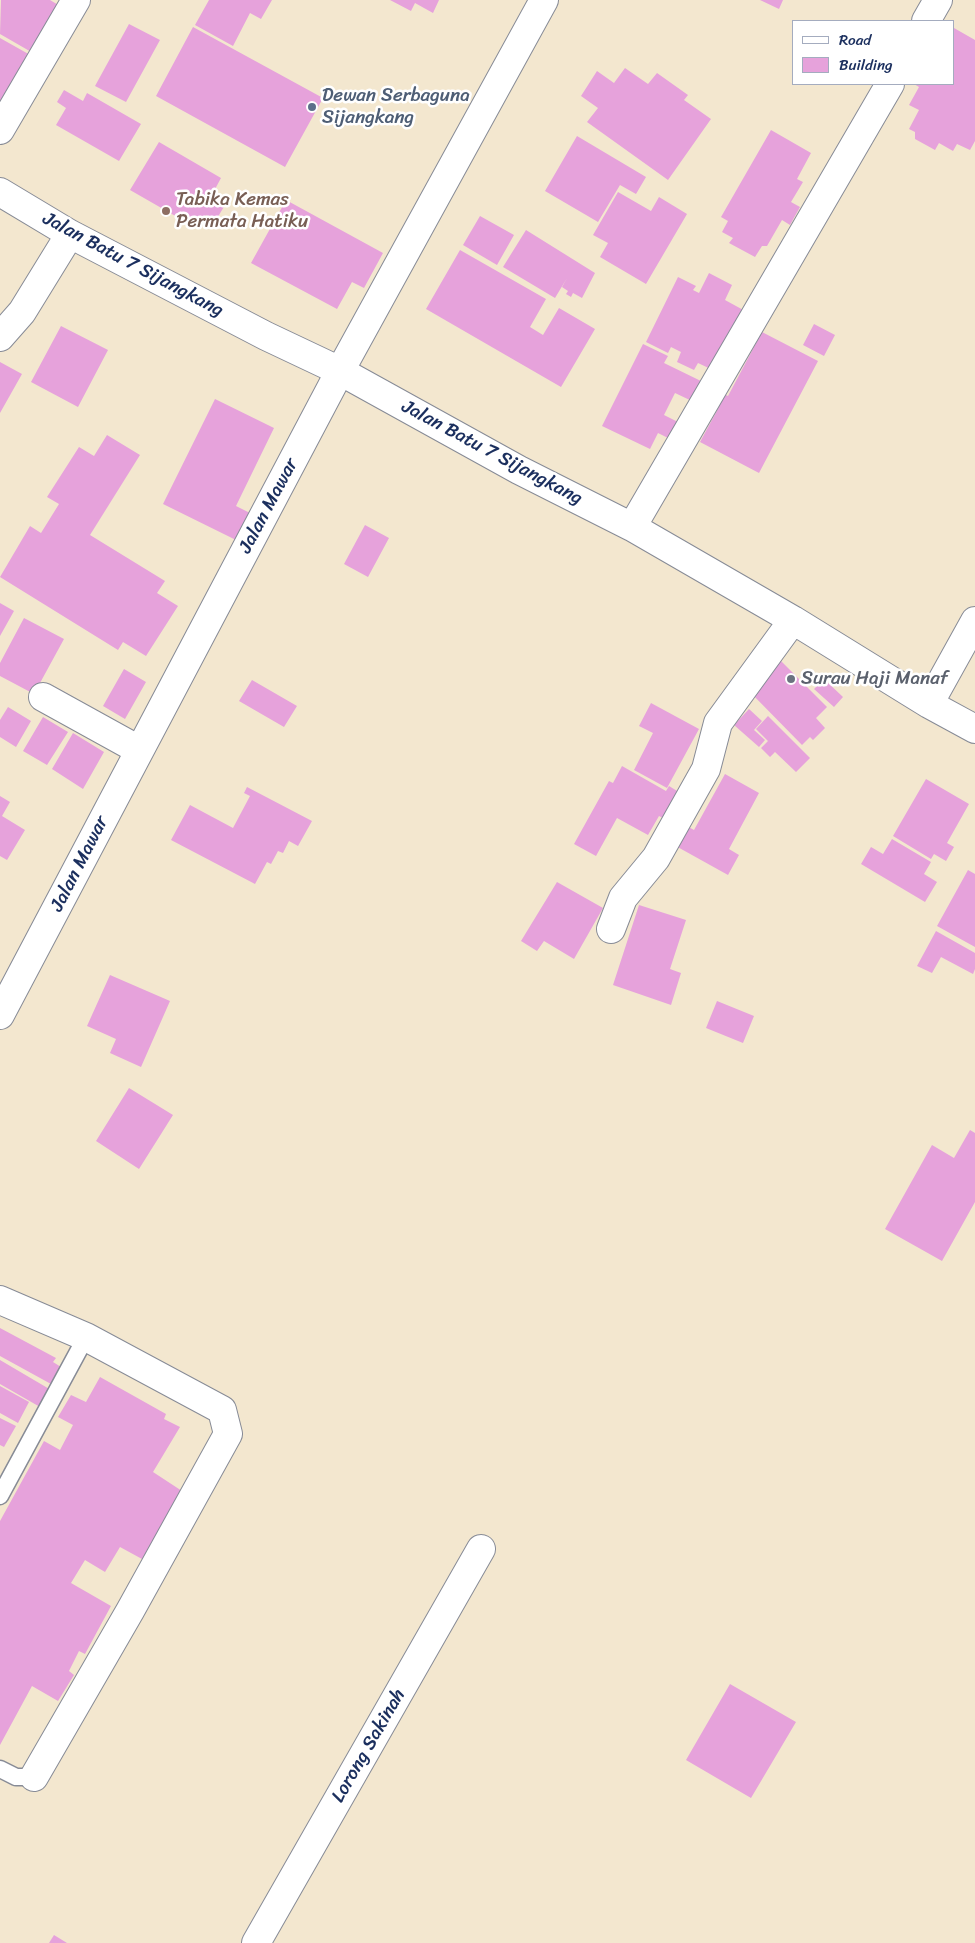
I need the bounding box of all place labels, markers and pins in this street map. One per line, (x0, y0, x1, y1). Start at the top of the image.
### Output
place label: Dewan Serbaguna Sijangkang (322, 85, 470, 129)
marker: Dewan Serbaguna Sijangkang (306, 101, 318, 113)
place label: Tabika Kemas Permata Hatiku (176, 189, 308, 233)
marker: Tabika Kemas Permata Hatiku (160, 205, 172, 217)
place label: Surau Haji Manaf (801, 668, 948, 690)
marker: Surau Haji Manaf (785, 673, 797, 685)

